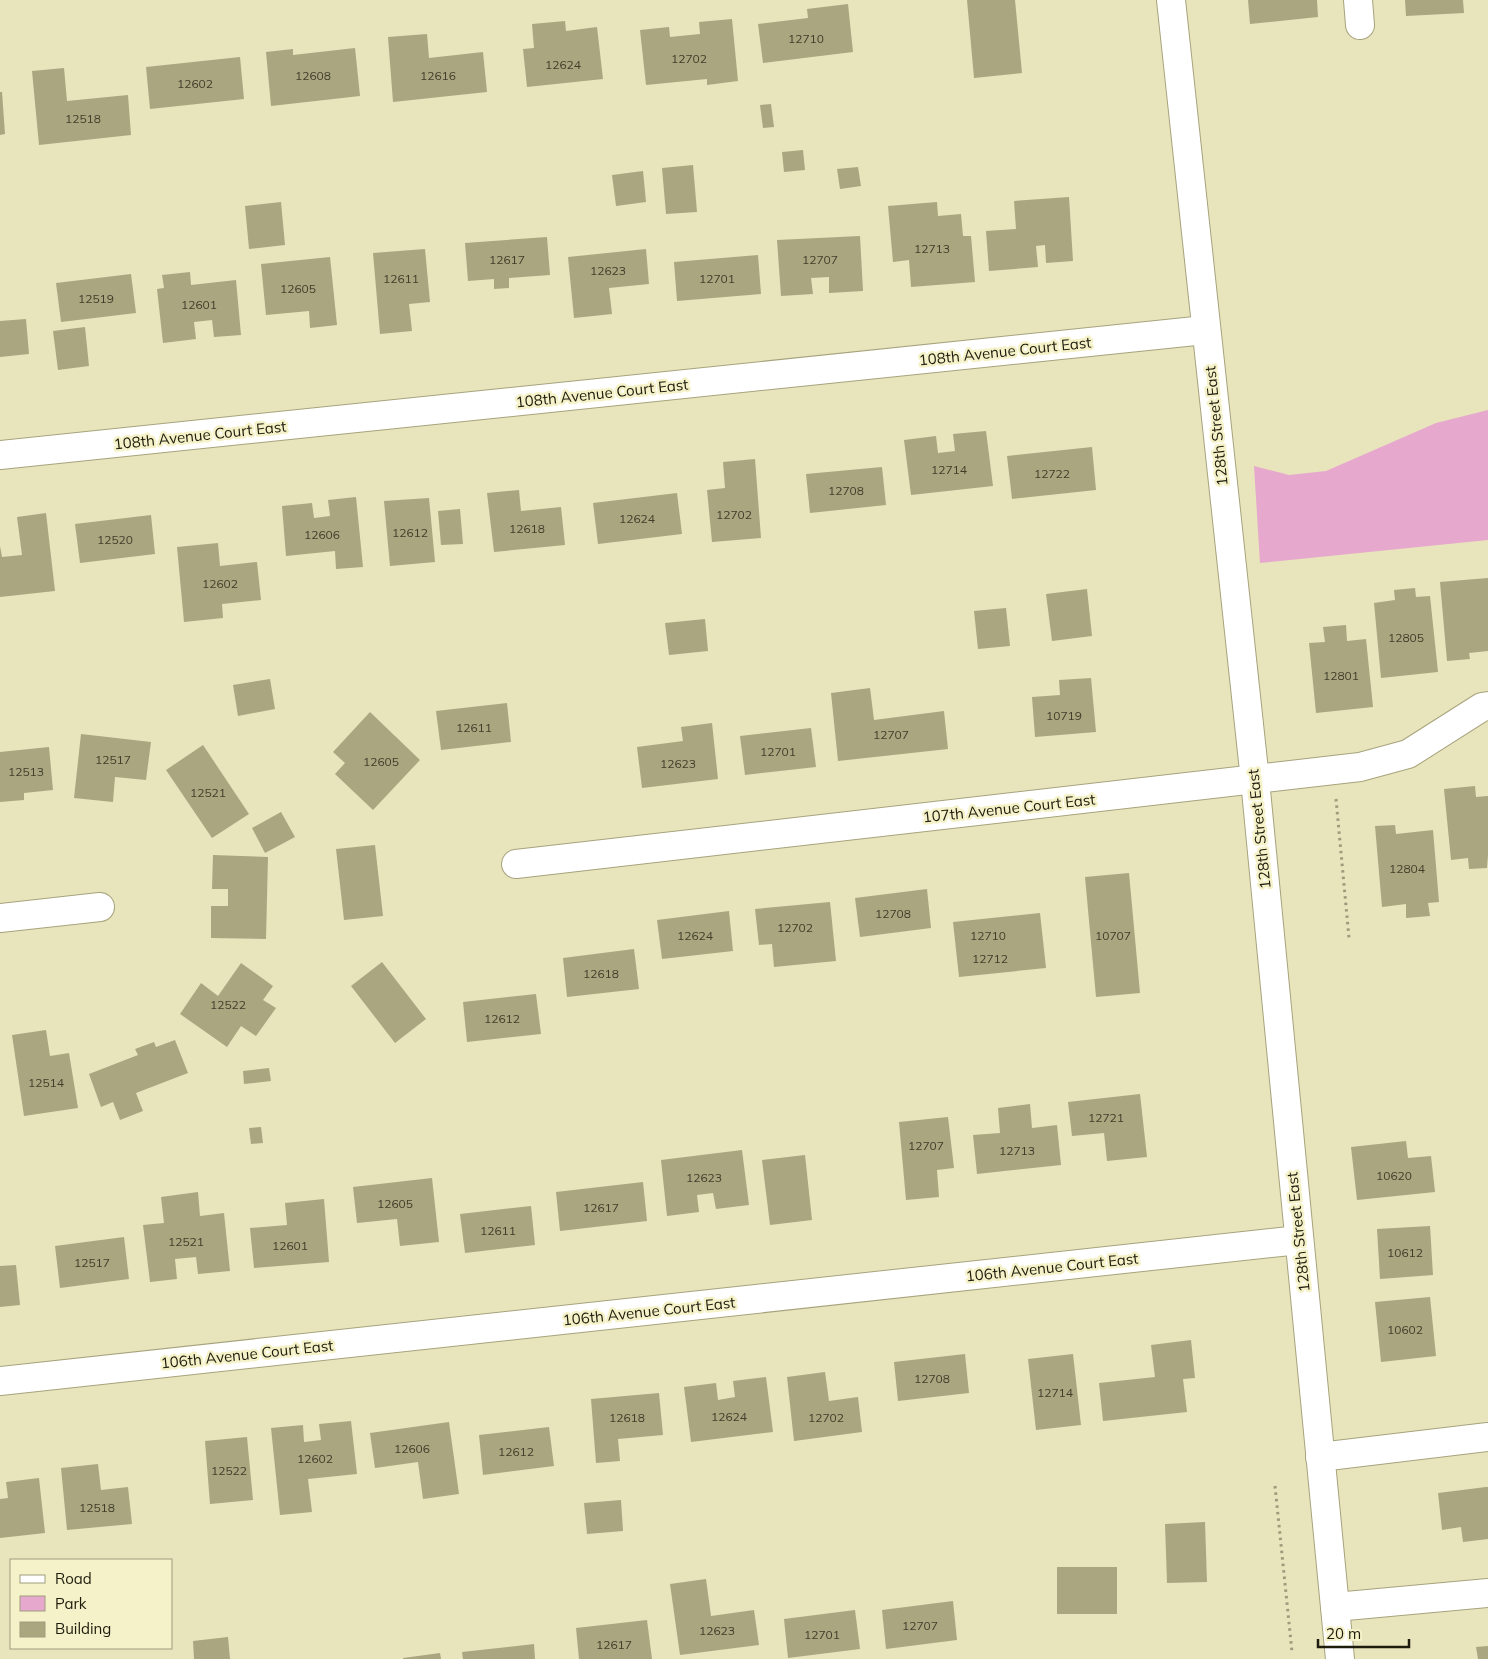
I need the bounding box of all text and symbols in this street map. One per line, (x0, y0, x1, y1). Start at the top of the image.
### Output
house number: 12710 (788, 31, 824, 46)
house number: 12702 (671, 51, 707, 66)
house number: 12624 (545, 57, 581, 72)
house number: 12608 (295, 68, 331, 83)
house number: 12616 (420, 68, 456, 83)
house number: 12602 (177, 76, 213, 91)
house number: 12518 (65, 111, 101, 126)
house number: 12713 (914, 241, 950, 256)
house number: 12617 (489, 252, 525, 267)
house number: 12707 (802, 252, 838, 267)
house number: 12623 (590, 263, 626, 278)
house number: 12611 (383, 271, 419, 286)
house number: 12701 (699, 271, 735, 286)
house number: 12605 (280, 281, 316, 296)
house number: 12519 (78, 291, 114, 306)
house number: 12601 (181, 297, 217, 312)
street label: 108th Avenue Court East (918, 332, 1092, 370)
street label: 128th Street East (1200, 365, 1232, 487)
street label: 108th Avenue Court East (515, 374, 689, 412)
street label: 108th Avenue Court East (113, 416, 287, 454)
house number: 12714 (931, 462, 967, 477)
house number: 12722 (1034, 466, 1070, 481)
house number: 12708 (828, 483, 864, 498)
house number: 12702 (716, 507, 752, 522)
house number: 12624 (619, 511, 655, 526)
house number: 12618 (509, 521, 545, 536)
house number: 12612 (392, 525, 428, 540)
house number: 12606 (304, 527, 340, 542)
house number: 12520 (97, 532, 133, 547)
house number: 12602 (202, 576, 238, 591)
house number: 12805 (1388, 630, 1424, 645)
house number: 12801 (1323, 668, 1359, 683)
house number: 10719 (1046, 708, 1082, 723)
house number: 12611 (456, 720, 492, 735)
house number: 12707 (873, 727, 909, 742)
house number: 12701 (760, 744, 796, 759)
house number: 12517 (95, 752, 131, 767)
house number: 12605 (363, 754, 399, 769)
house number: 12623 (660, 756, 696, 771)
house number: 12513 (8, 764, 44, 779)
street label: 128th Street East (1243, 768, 1275, 890)
house number: 12521 (190, 785, 226, 800)
street label: 107th Avenue Court East (922, 789, 1096, 827)
house number: 12804 (1389, 861, 1425, 876)
house number: 12708 (875, 906, 911, 921)
house number: 12702 (777, 920, 813, 935)
house number: 12624 (677, 928, 713, 943)
house number: 12710 (970, 928, 1006, 943)
house number: 10707 (1095, 928, 1131, 943)
house number: 12712 (972, 951, 1008, 966)
house number: 12618 (583, 966, 619, 981)
house number: 12522 (210, 997, 246, 1012)
house number: 12612 (484, 1011, 520, 1026)
house number: 12514 (28, 1075, 64, 1090)
house number: 12721 (1088, 1110, 1124, 1125)
house number: 12707 (908, 1138, 944, 1153)
house number: 12713 (999, 1143, 1035, 1158)
house number: 10620 (1376, 1168, 1412, 1183)
house number: 12623 (686, 1170, 722, 1185)
street label: 128th Street East (1282, 1171, 1314, 1293)
house number: 12605 (377, 1196, 413, 1211)
house number: 12617 (583, 1200, 619, 1215)
house number: 12611 (480, 1223, 516, 1238)
house number: 12521 (168, 1234, 204, 1249)
house number: 12601 (272, 1238, 308, 1253)
house number: 10612 (1387, 1245, 1423, 1260)
street label: 106th Avenue Court East (965, 1248, 1139, 1286)
house number: 12517 (74, 1255, 110, 1270)
street label: 106th Avenue Court East (562, 1292, 736, 1330)
house number: 10602 (1387, 1322, 1423, 1337)
street label: 106th Avenue Court East (160, 1335, 334, 1373)
house number: 12708 (914, 1371, 950, 1386)
house number: 12714 (1037, 1385, 1073, 1400)
house number: 12624 (711, 1409, 747, 1424)
house number: 12618 (609, 1410, 645, 1425)
house number: 12702 (808, 1410, 844, 1425)
house number: 12606 (394, 1441, 430, 1456)
house number: 12612 (498, 1444, 534, 1459)
house number: 12602 (297, 1451, 333, 1466)
house number: 12522 (211, 1463, 247, 1478)
house number: 12518 (79, 1500, 115, 1515)
legend (10, 1559, 172, 1649)
text: Road (55, 1569, 92, 1588)
text: Park (55, 1594, 87, 1613)
scale bar (1318, 1616, 1409, 1648)
house number: 12707 (902, 1618, 938, 1633)
text: Building (55, 1619, 111, 1638)
house number: 12623 (699, 1623, 735, 1638)
text: 20 m (1326, 1624, 1361, 1643)
house number: 12701 (804, 1627, 840, 1642)
house number: 12617 (596, 1637, 632, 1652)

